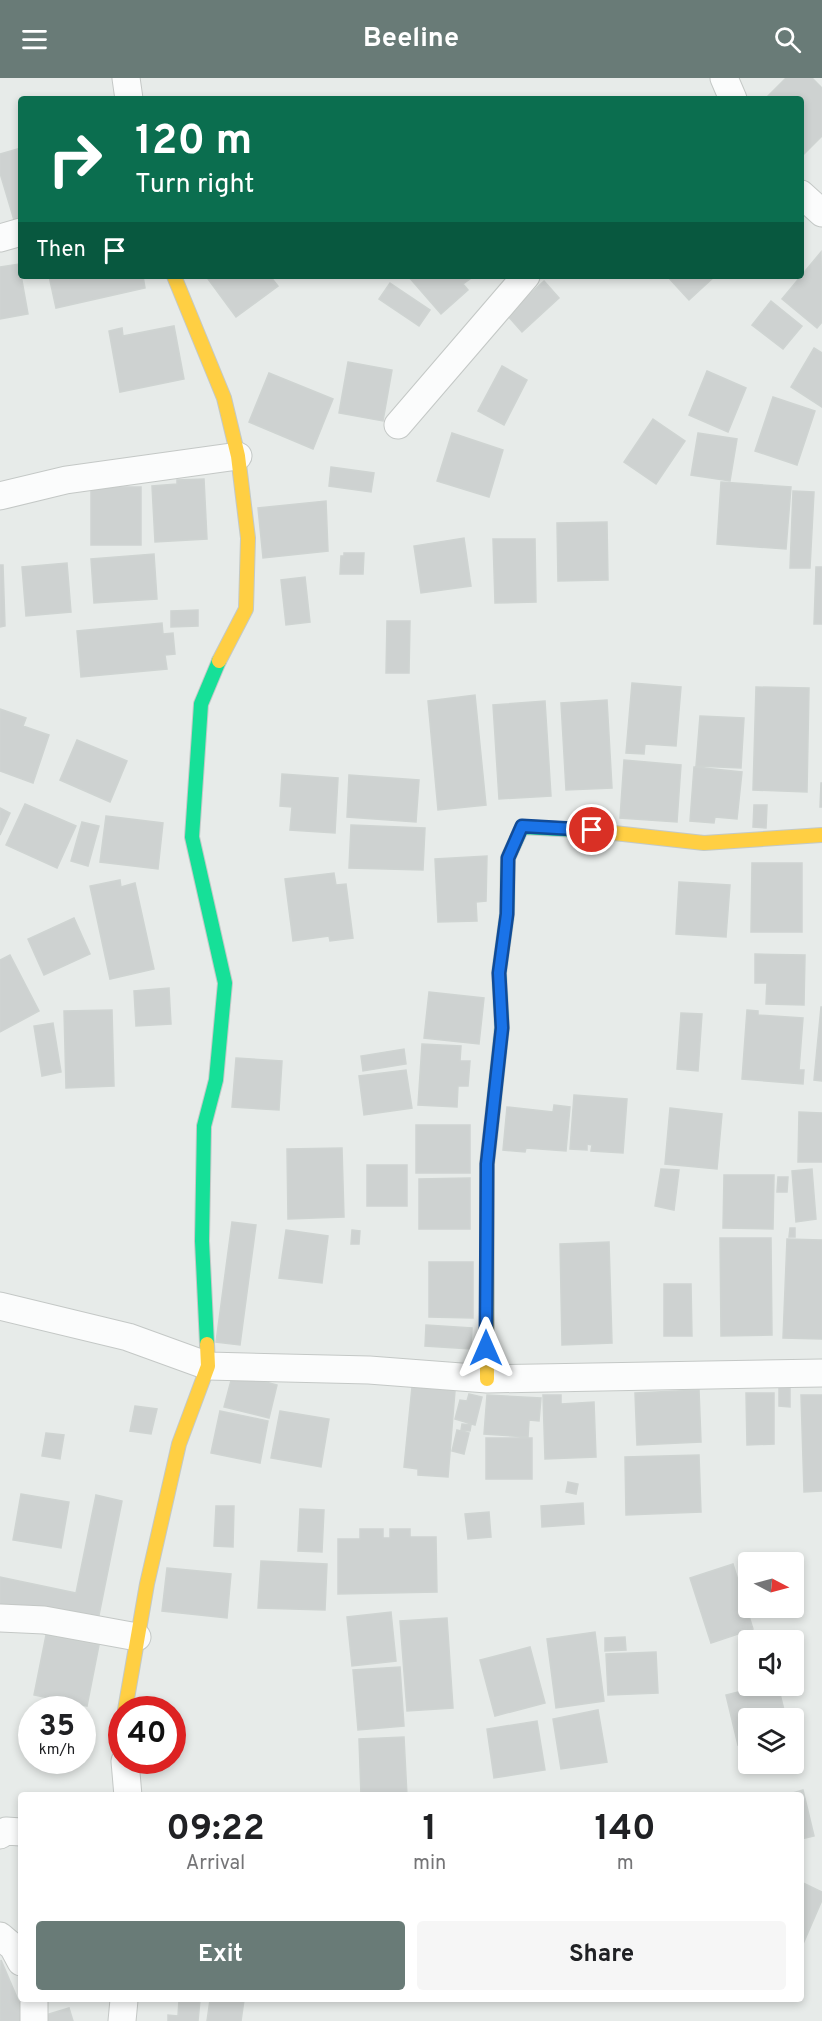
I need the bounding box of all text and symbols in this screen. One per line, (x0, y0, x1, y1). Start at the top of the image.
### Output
text: Beeline (363, 22, 459, 56)
icon: menu (18, 23, 51, 56)
icon: search (771, 23, 804, 56)
text: 120 m (135, 116, 252, 169)
icon: right (36, 120, 114, 198)
text: Turn right (135, 168, 254, 202)
icon: arrive (98, 234, 131, 267)
text: Then (36, 237, 86, 264)
pin (566, 804, 617, 855)
icon: arrive (575, 813, 608, 846)
position arrow (454, 1316, 518, 1380)
north arrow (738, 1552, 804, 1618)
map controls (738, 1552, 804, 1774)
button: sound (738, 1630, 804, 1696)
speed limit sign: 40 (108, 1696, 186, 1774)
button: layers (738, 1708, 804, 1774)
text: 35 (39, 1709, 75, 1746)
text: km/h (39, 1741, 75, 1760)
text: 09:22 (166, 1807, 265, 1853)
text: 1 (422, 1807, 437, 1853)
text: 140 (595, 1807, 656, 1853)
text: Arrival (186, 1851, 245, 1877)
text: min (413, 1851, 446, 1877)
text: m (617, 1851, 634, 1877)
button: Exit (36, 1921, 405, 1990)
button: Share (417, 1921, 786, 1990)

